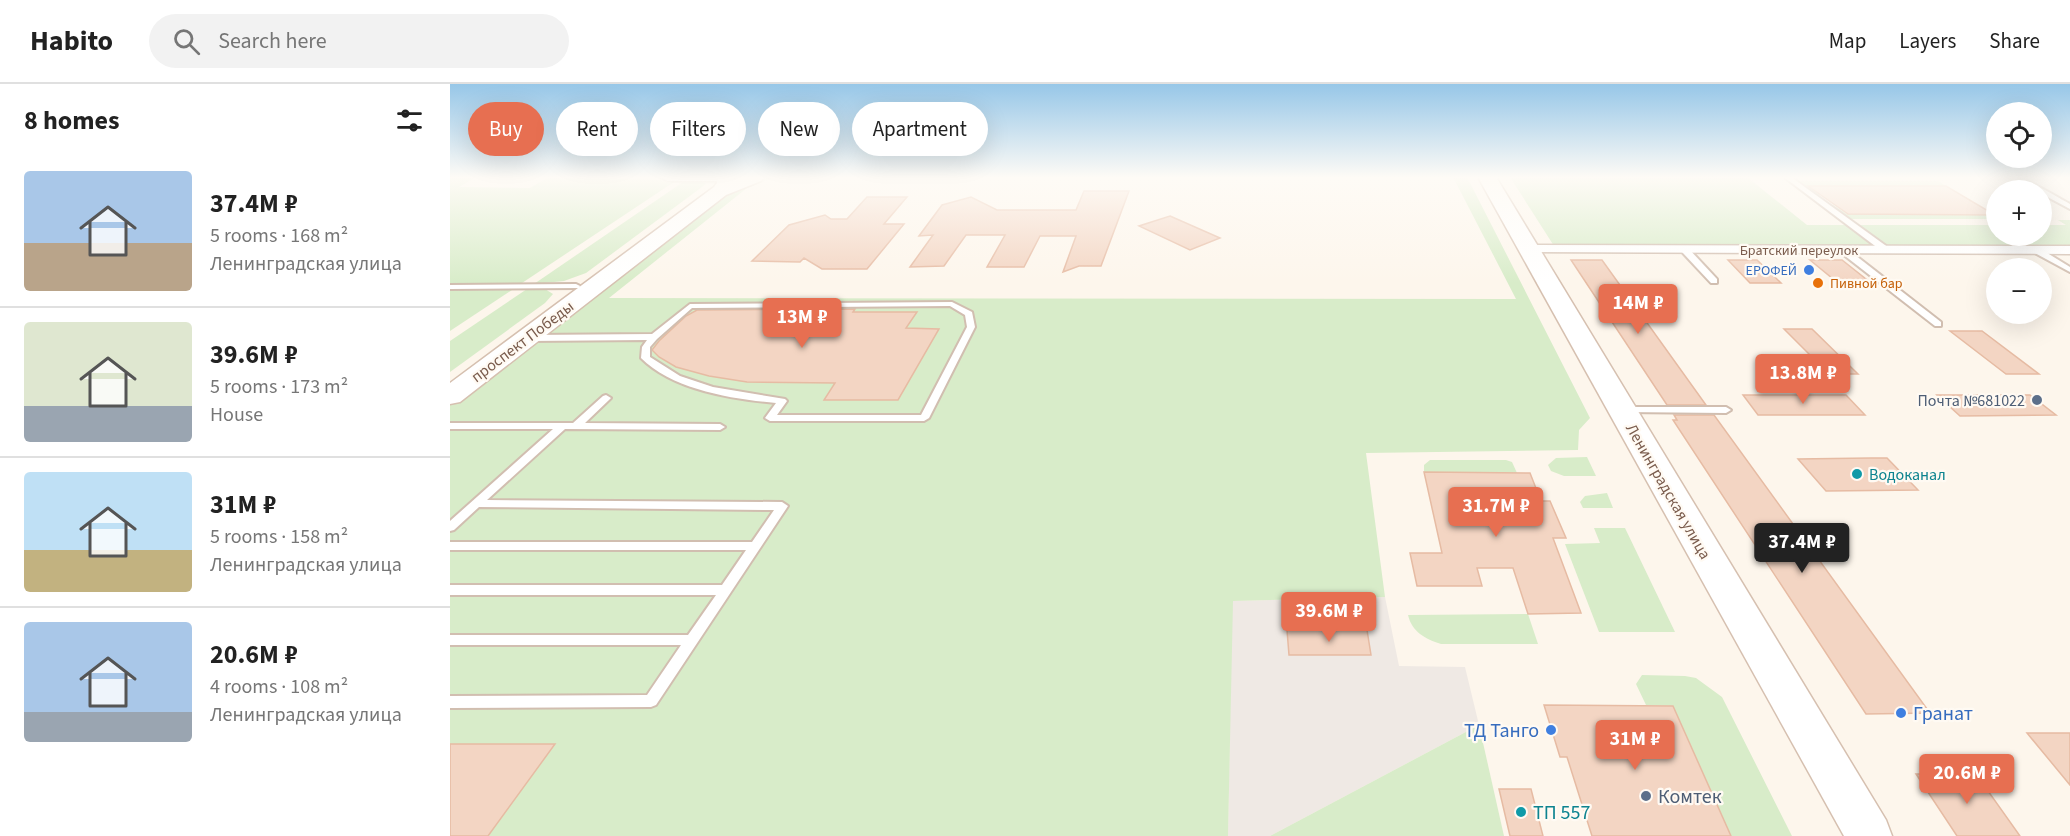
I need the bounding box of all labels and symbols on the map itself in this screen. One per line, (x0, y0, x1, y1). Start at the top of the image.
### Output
street label: Братский переулок (1740, 241, 1858, 261)
place label: ЕРОФЕЙ (1746, 261, 1797, 281)
marker: ЕРОФЕЙ (1802, 263, 1816, 277)
place label: Пивной бар (1830, 274, 1903, 294)
marker: Пивной бар (1811, 276, 1825, 290)
pin: 14M ₽ (1596, 284, 1680, 335)
street label: проспект Победы (467, 296, 579, 388)
pin: 13M ₽ (760, 298, 844, 349)
pin: 13.8M ₽ (1748, 354, 1858, 405)
place label: Почта №681022 (1918, 390, 2025, 412)
marker: Почта №681022 (2030, 393, 2044, 407)
street label: Ленинградская улица (1620, 420, 1716, 563)
place label: Водоканал (1869, 464, 1946, 486)
marker: Водоканал (1850, 467, 1864, 481)
pin: 31.7M ₽ (1441, 487, 1551, 538)
pin: 37.4M ₽ (1747, 523, 1857, 574)
pin: 39.6M ₽ (1274, 592, 1384, 643)
place label: Гранат (1913, 700, 1973, 728)
marker: Гранат (1894, 706, 1908, 720)
place label: ТД Танго (1464, 717, 1539, 745)
pin: 31M ₽ (1593, 720, 1677, 771)
marker: ТД Танго (1544, 723, 1558, 737)
pin: 20.6M ₽ (1912, 754, 2022, 805)
place label: Комтек (1658, 783, 1722, 811)
marker: Комтек (1639, 789, 1653, 803)
place label: ТП 557 (1533, 799, 1591, 827)
marker: ТП 557 (1514, 805, 1528, 819)

